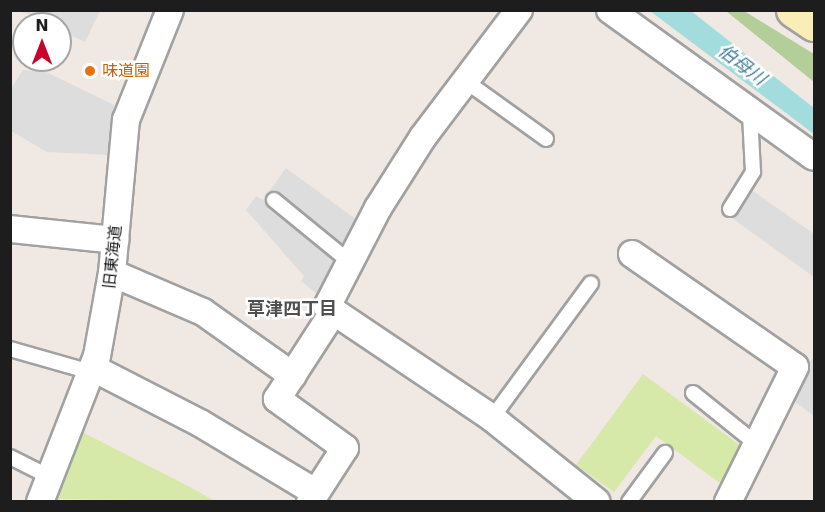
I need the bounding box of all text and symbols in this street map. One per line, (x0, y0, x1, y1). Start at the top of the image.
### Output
north arrow (12, 12, 72, 72)
text: N (35, 16, 49, 35)
water label: 伯母川 (714, 40, 770, 90)
place label: 味道園 (102, 61, 150, 81)
marker: 味道園 (83, 64, 97, 78)
street label: 旧東海道 (100, 224, 126, 290)
district label: 草津四丁目 (247, 298, 337, 320)

